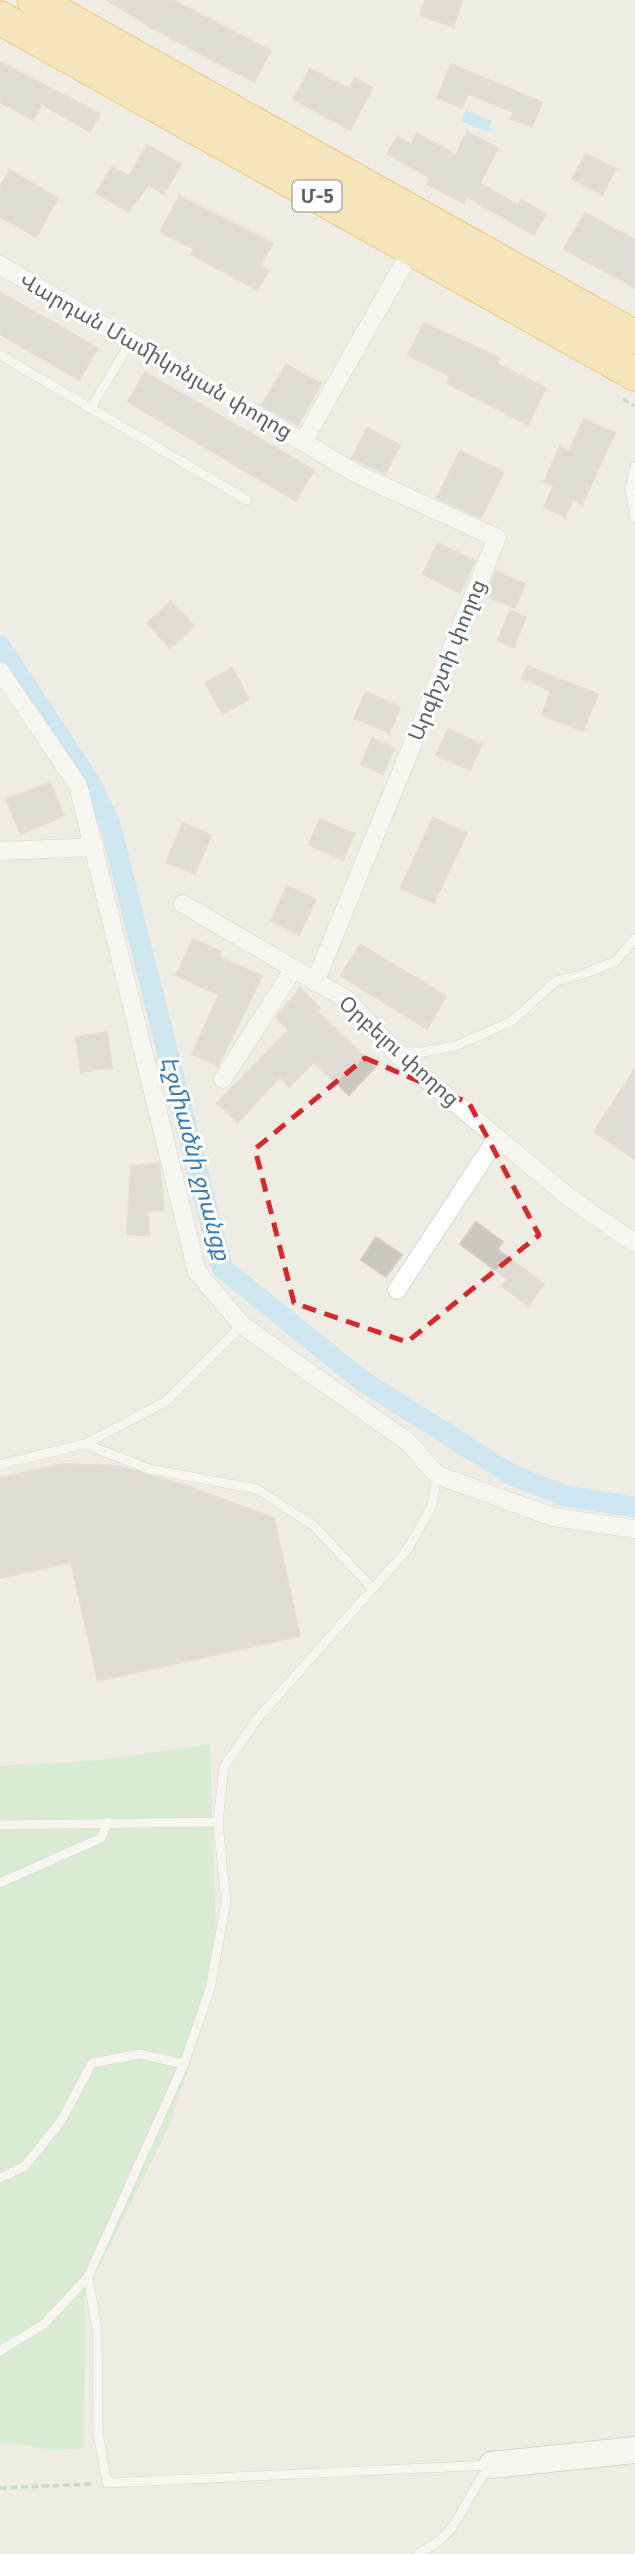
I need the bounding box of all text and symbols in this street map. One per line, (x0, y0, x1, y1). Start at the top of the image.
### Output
road number: Մ-5 (292, 180, 342, 212)
street label: Վարդան Մամիկոնյան փողոց (15, 267, 297, 445)
street label: Արգիշտի փողոց (403, 576, 491, 744)
street label: Օրբելու փողոց (334, 990, 464, 1112)
water label: Էջմիածնի ջրանցք (155, 1053, 237, 1265)

